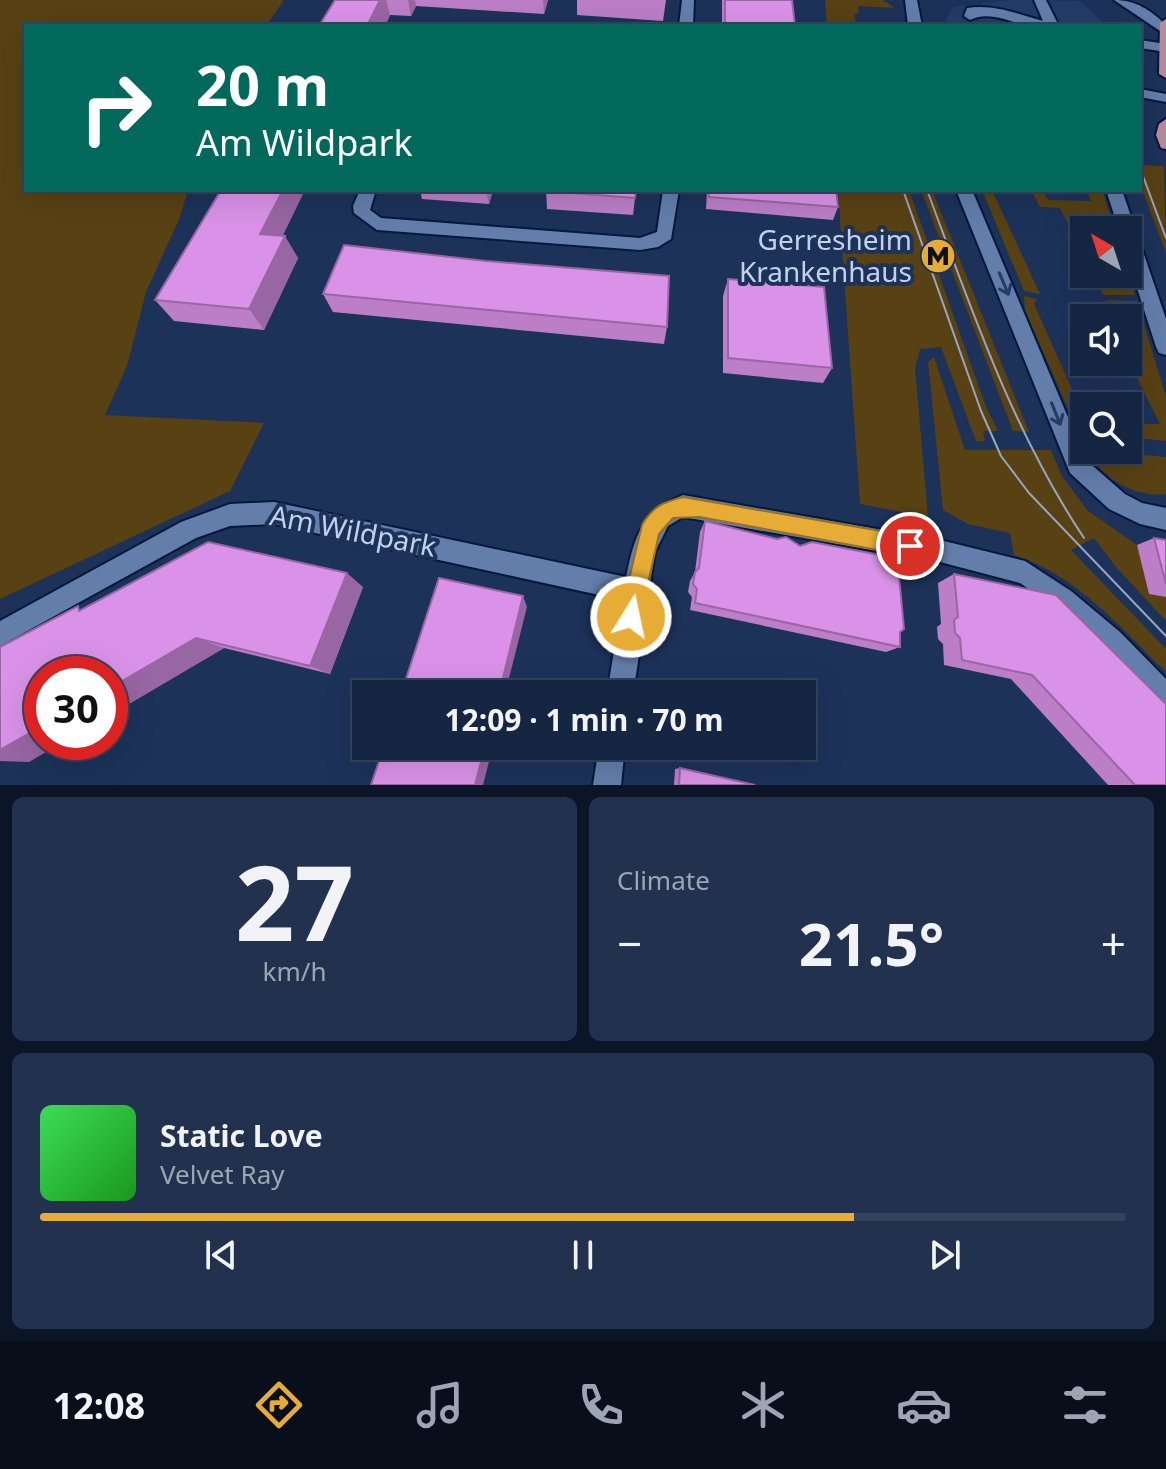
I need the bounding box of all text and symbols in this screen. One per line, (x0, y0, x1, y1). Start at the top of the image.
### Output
text: 20 m (196, 46, 329, 122)
icon: right (64, 56, 168, 160)
text: Am Wildpark (196, 118, 413, 167)
north arrow (1070, 216, 1142, 288)
map controls (1070, 216, 1142, 464)
place label: Gerresheim Krankenhaus (739, 220, 912, 290)
metro station icon: Gerresheim Krankenhaus (919, 237, 957, 275)
one-way arrow (998, 271, 1012, 296)
button: sound (1070, 304, 1142, 376)
button: search (1070, 392, 1142, 464)
one-way arrow (1050, 401, 1065, 426)
street label: Am Wildpark (267, 495, 440, 565)
pin (876, 512, 944, 580)
icon: arrive (888, 524, 932, 568)
position arrow (589, 575, 673, 659)
speed limit sign: 30 (24, 656, 128, 760)
text: 12:09 · 1 min · 70 m (444, 699, 724, 740)
text: 27 (235, 830, 354, 971)
text: Climate (617, 862, 710, 898)
text: 21.5° (799, 902, 944, 984)
text: − (617, 913, 642, 973)
text: + (1101, 913, 1126, 973)
text: km/h (263, 953, 326, 989)
text: Static Love (160, 1115, 323, 1156)
text: Velvet Ray (160, 1156, 285, 1192)
icon: previous (199, 1233, 243, 1277)
icon: pause (561, 1233, 605, 1277)
icon: next (923, 1233, 967, 1277)
icon: directions (251, 1377, 307, 1433)
icon: music (412, 1377, 468, 1433)
icon: phone (573, 1377, 629, 1433)
icon: climate (735, 1377, 791, 1433)
icon: car (896, 1377, 952, 1433)
icon: filters (1057, 1377, 1113, 1433)
text: 12:08 (53, 1381, 145, 1430)

